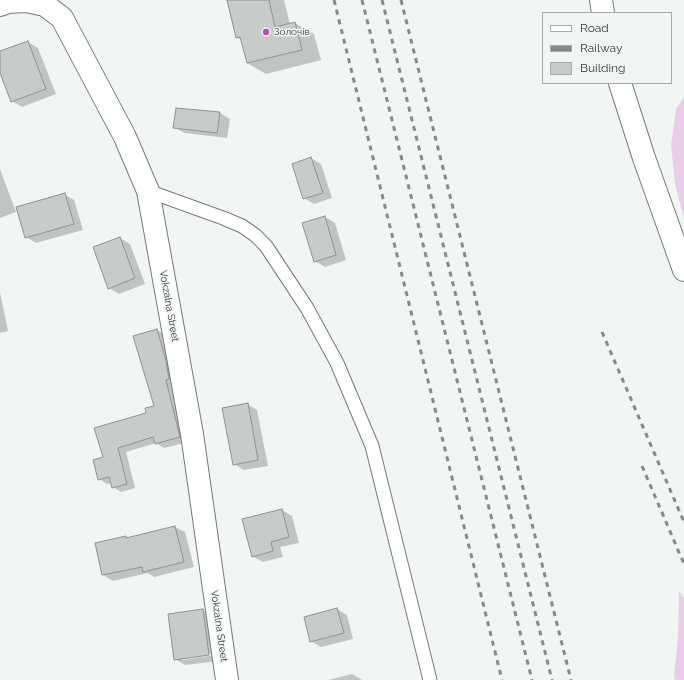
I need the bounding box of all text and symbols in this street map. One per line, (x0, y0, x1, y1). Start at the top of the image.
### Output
legend (542, 12, 672, 84)
text: Road (580, 21, 609, 35)
place label: Золочів (274, 26, 310, 38)
marker: Золочів (261, 27, 271, 37)
text: Railway (580, 41, 622, 55)
text: Building (580, 61, 626, 75)
street label: Vokzalna Street (157, 269, 181, 343)
street label: Vokzalna Street (208, 590, 230, 662)

